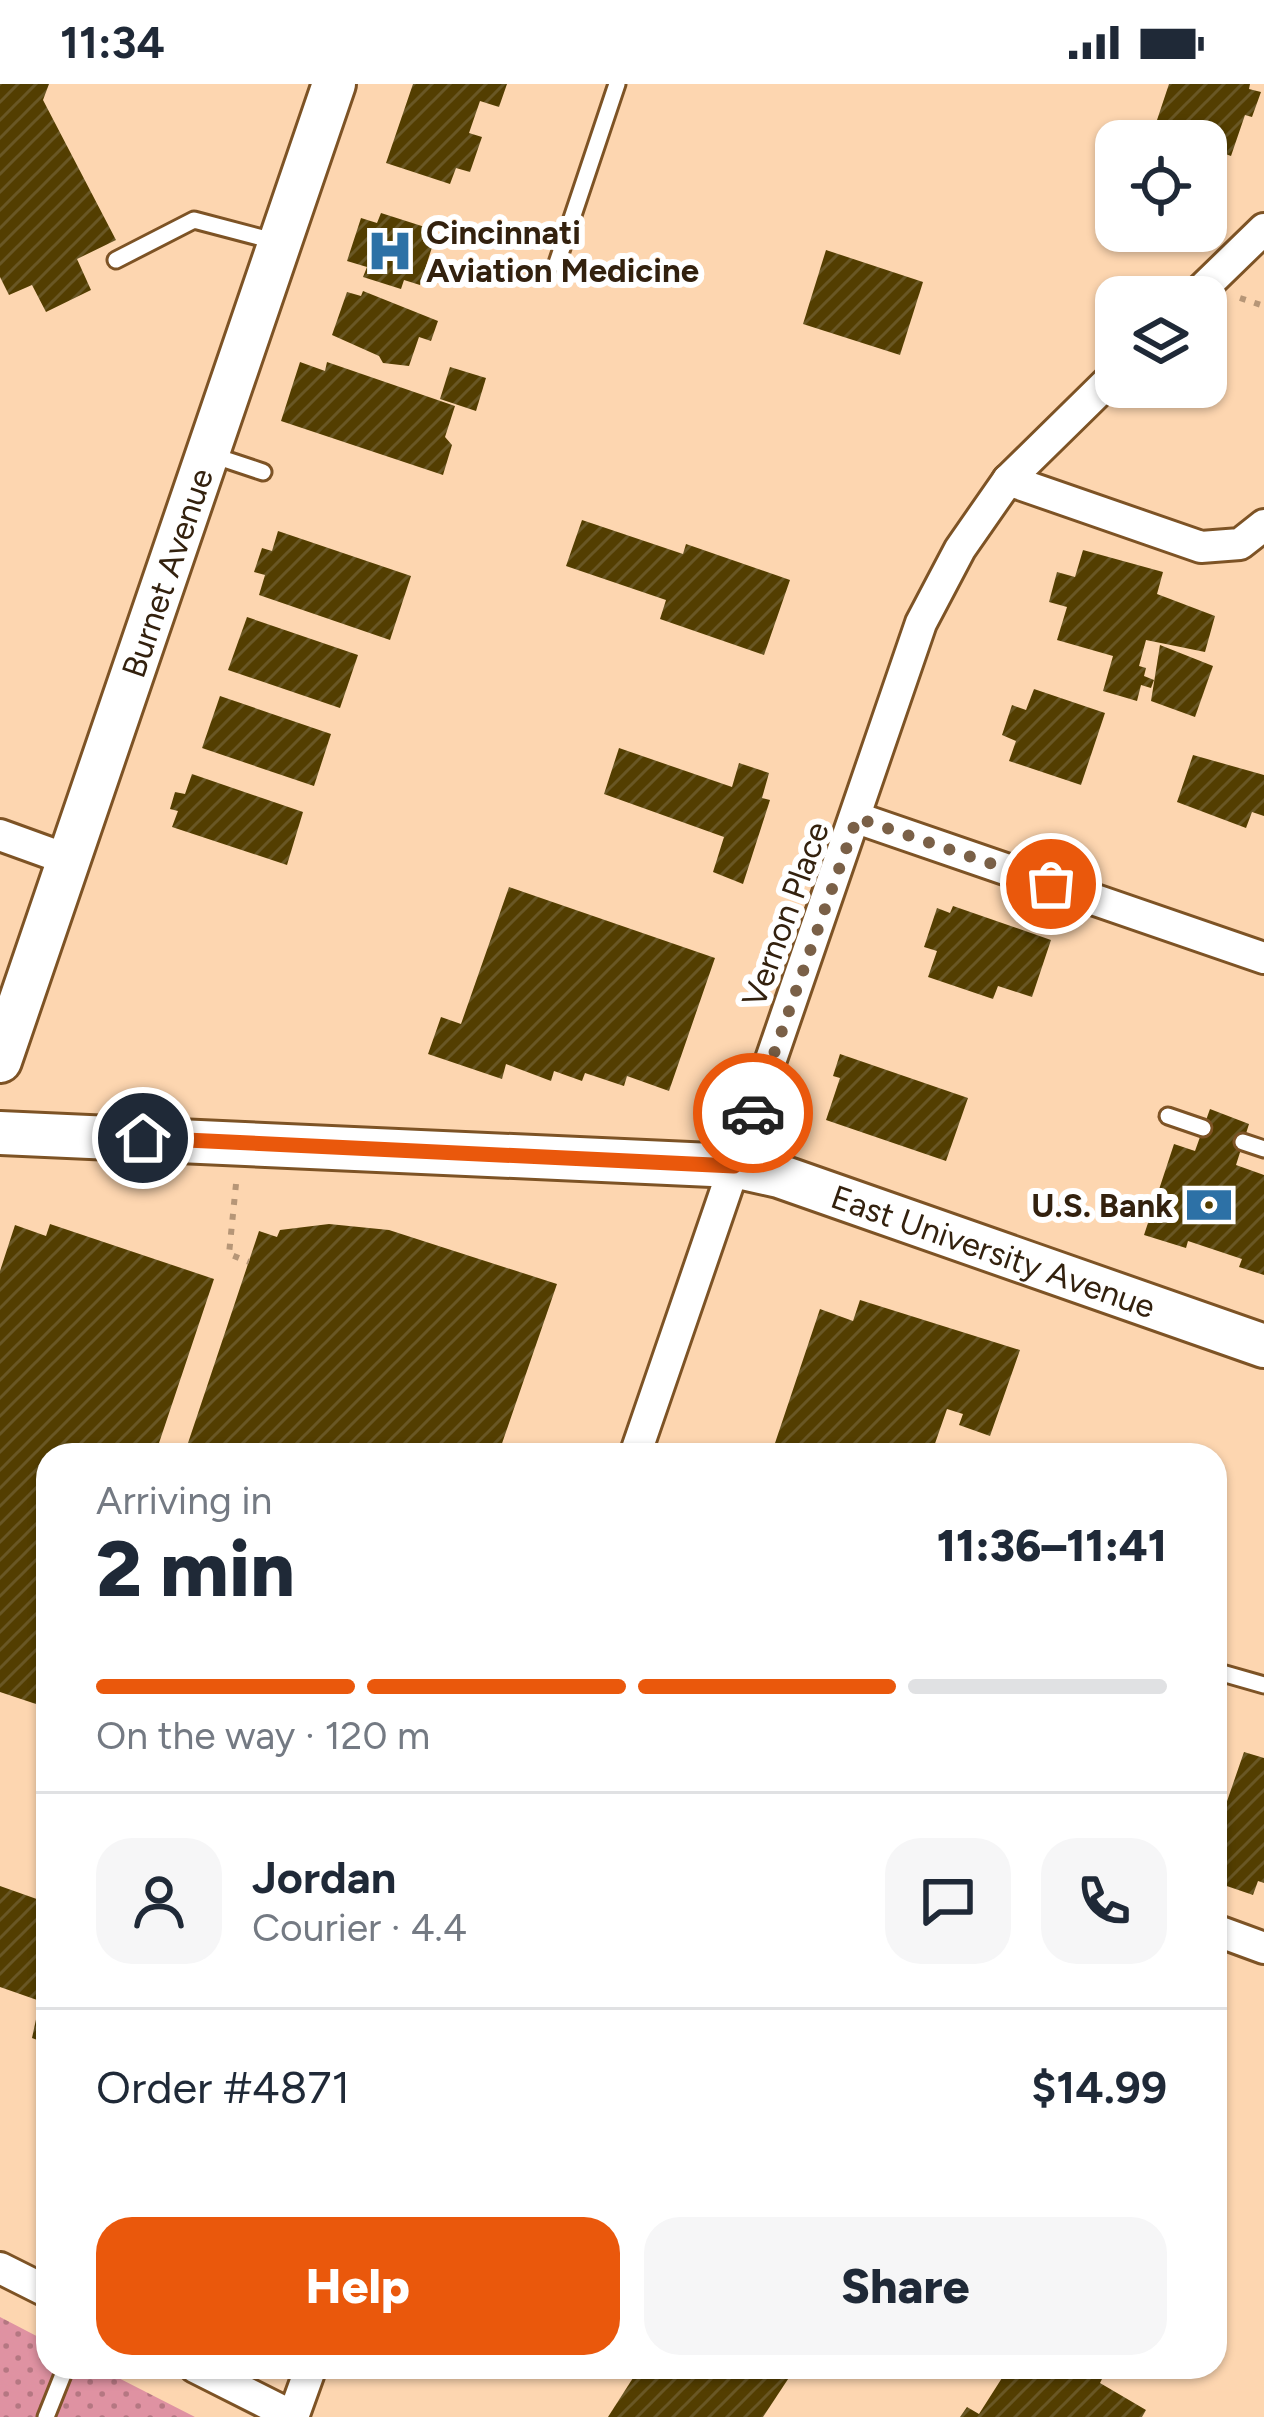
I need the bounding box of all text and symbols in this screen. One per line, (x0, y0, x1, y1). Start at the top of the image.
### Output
text: 11:34 (60, 15, 165, 69)
map controls (1095, 120, 1227, 408)
button: locate (1095, 120, 1227, 252)
place label: Cincinnati Aviation Medicine (426, 213, 699, 290)
hospital icon: Cincinnati Aviation Medicine (365, 226, 415, 276)
button: layers (1095, 276, 1227, 408)
street label: Burnet Avenue (114, 463, 221, 683)
street label: Vernon Place (734, 816, 837, 1012)
pin (1000, 833, 1102, 935)
icon: bag (1018, 851, 1084, 917)
courier (693, 1053, 813, 1173)
icon: car (720, 1080, 786, 1146)
pin (92, 1087, 194, 1189)
icon: home (110, 1105, 176, 1171)
street label: East University Avenue (826, 1177, 1160, 1326)
bank icon: U.S. Bank (1184, 1180, 1234, 1230)
place label: U.S. Bank (1031, 1186, 1173, 1225)
text: Arriving in (96, 1477, 272, 1524)
text: 11:36–11:41 (937, 1518, 1167, 1572)
text: 2 min (96, 1522, 295, 1616)
text: On the way · 120 m (96, 1712, 430, 1759)
button: person (96, 1838, 222, 1964)
button: chat (885, 1838, 1011, 1964)
button: phone (1041, 1838, 1167, 1964)
text: Jordan (252, 1850, 396, 1904)
text: Courier · 4.4 (252, 1904, 467, 1951)
text: Order #4871 (96, 2060, 350, 2114)
text: $14.99 (1031, 2060, 1167, 2114)
button: Help (96, 2217, 620, 2355)
button: Share (644, 2217, 1167, 2355)

